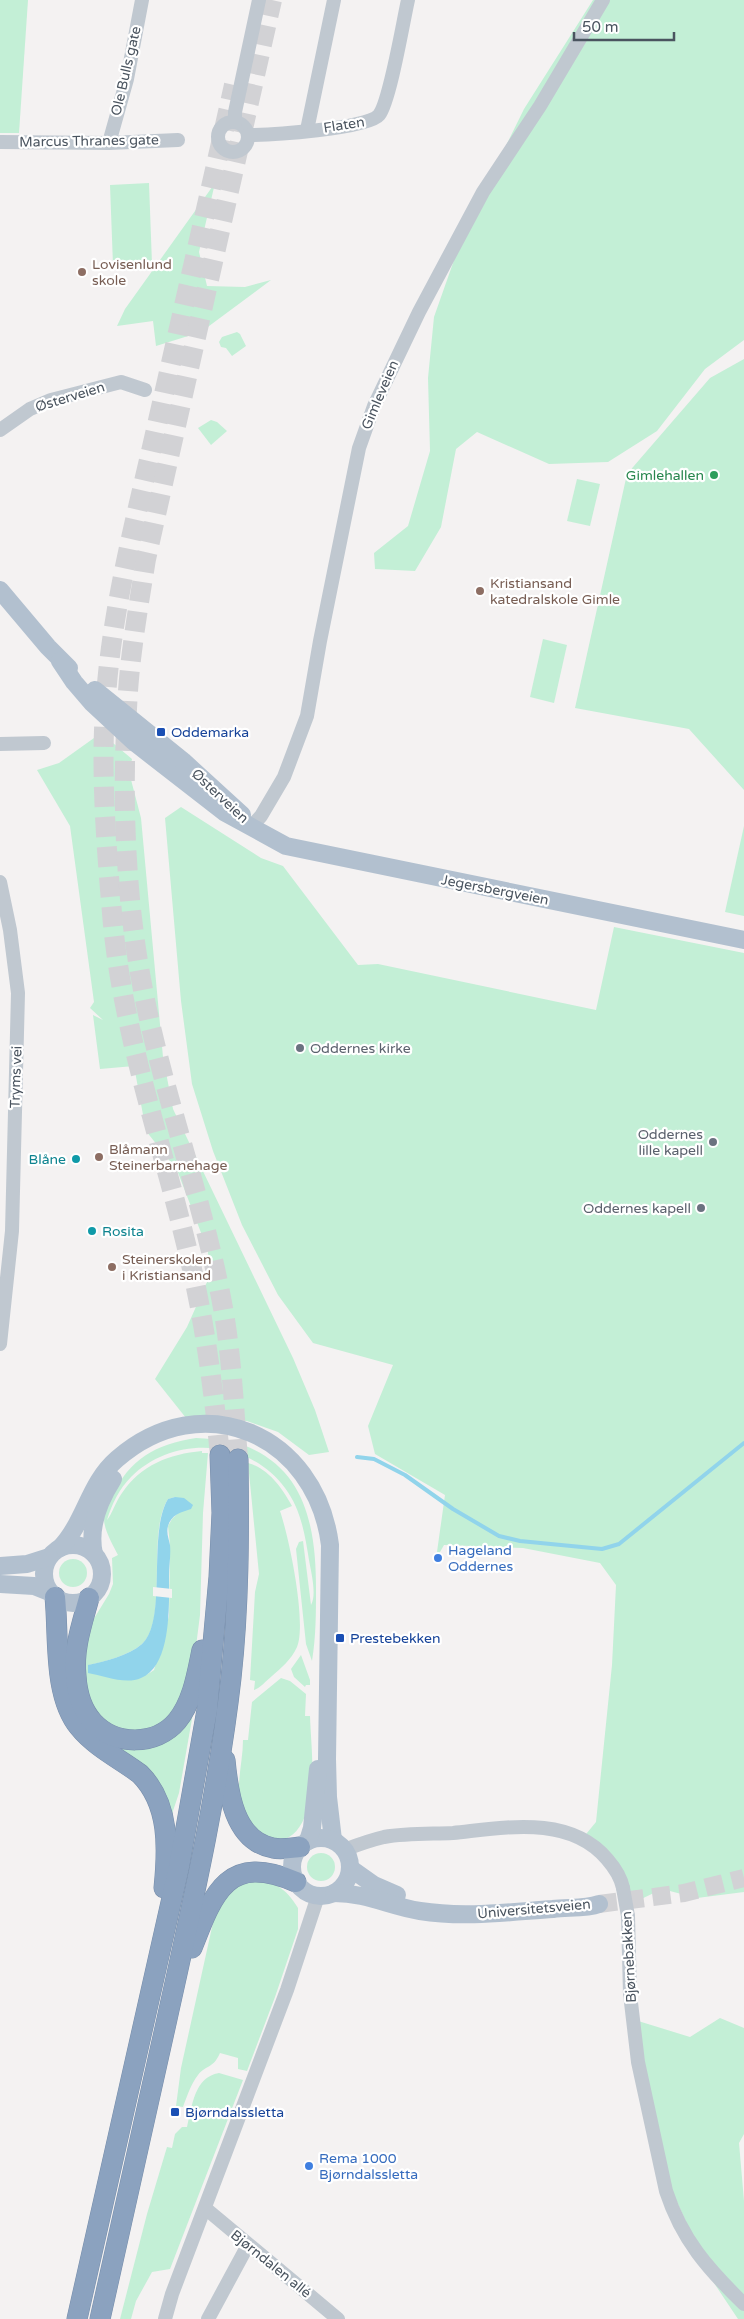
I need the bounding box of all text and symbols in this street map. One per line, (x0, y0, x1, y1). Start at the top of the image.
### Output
scale bar (574, 10, 674, 42)
text: 50 m (582, 18, 619, 36)
street label: Ole Bulls gate (107, 24, 145, 117)
street label: Flaten (322, 113, 366, 137)
street label: Marcus Thranes gate (19, 131, 159, 151)
place label: Lovisenlund skole (92, 256, 172, 289)
marker: Lovisenlund skole (76, 266, 88, 278)
street label: Gimleveien (358, 358, 402, 432)
street label: Østerveien (33, 378, 107, 416)
place label: Gimlehallen (626, 467, 704, 484)
marker: Gimlehallen (708, 469, 720, 481)
place label: Kristiansand katedralskole Gimle (490, 575, 620, 608)
marker: Kristiansand katedralskole Gimle (474, 585, 486, 597)
place label: Oddemarka (171, 724, 249, 741)
marker: Oddemarka (155, 726, 167, 738)
street label: Østerveien (188, 765, 252, 827)
street label: Jegersbergveien (440, 871, 550, 909)
place label: Oddernes kirke (310, 1040, 411, 1057)
marker: Oddernes kirke (294, 1042, 306, 1054)
street label: Tryms vei (6, 1045, 26, 1109)
place label: Oddernes lille kapell (638, 1126, 703, 1159)
marker: Oddernes lille kapell (707, 1136, 719, 1148)
place label: Blåmann Steinerbarnehage (109, 1141, 228, 1174)
place label: Blåne (29, 1151, 66, 1168)
marker: Blåmann Steinerbarnehage (93, 1151, 105, 1163)
marker: Blåne (70, 1153, 82, 1165)
place label: Oddernes kapell (583, 1200, 691, 1217)
marker: Oddernes kapell (695, 1202, 707, 1214)
place label: Rosita (102, 1223, 144, 1240)
marker: Rosita (86, 1225, 98, 1237)
place label: Steinerskolen i Kristiansand (122, 1251, 211, 1284)
marker: Steinerskolen i Kristiansand (106, 1261, 118, 1273)
place label: Hageland Oddernes (448, 1542, 514, 1575)
marker: Hageland Oddernes (432, 1552, 444, 1564)
place label: Prestebekken (350, 1630, 441, 1647)
marker: Prestebekken (334, 1632, 346, 1644)
street label: Universitetsveien (477, 1896, 591, 1922)
street label: Bjørnebakken (618, 1911, 640, 2003)
place label: Bjørndalssletta (185, 2104, 284, 2121)
marker: Bjørndalssletta (169, 2106, 181, 2118)
place label: Rema 1000 Bjørndalssletta (319, 2150, 418, 2183)
marker: Rema 1000 Bjørndalssletta (303, 2160, 315, 2172)
street label: Bjørndalen allé (227, 2226, 315, 2302)

